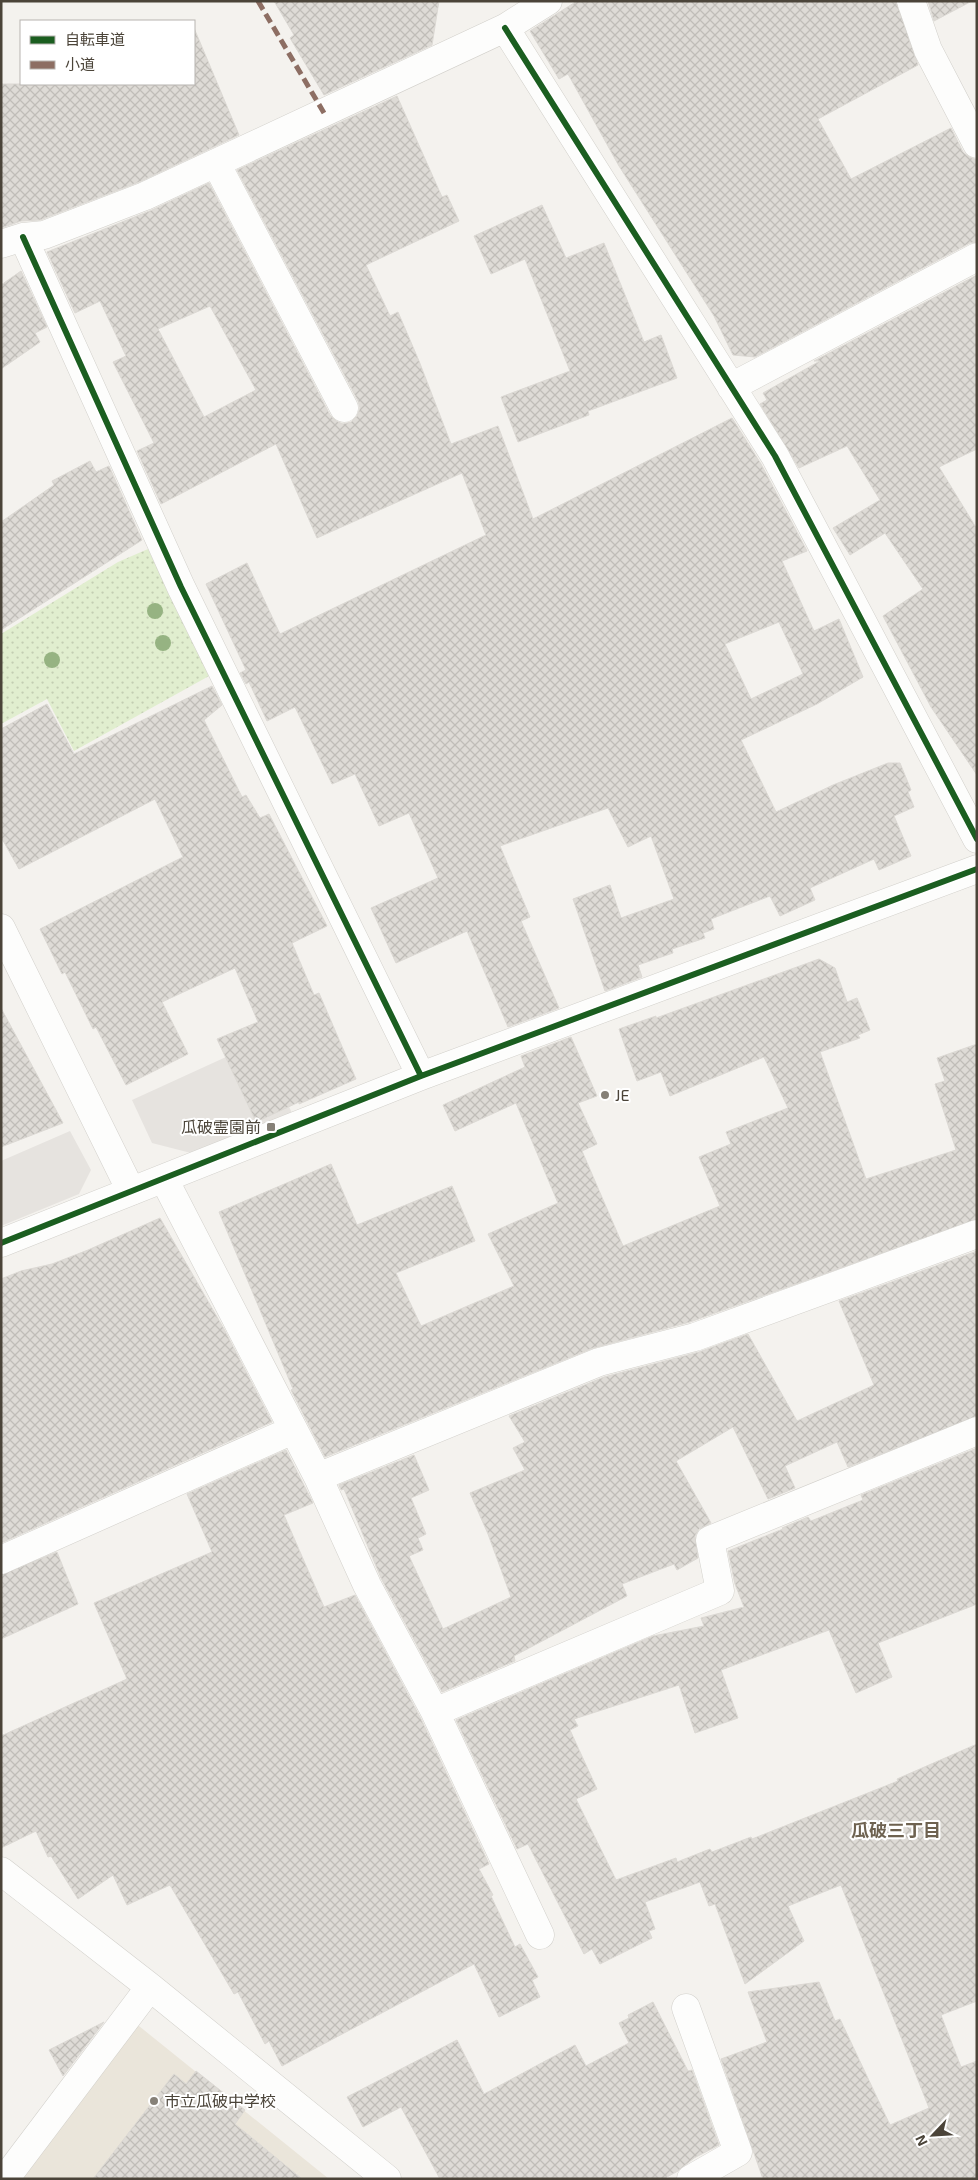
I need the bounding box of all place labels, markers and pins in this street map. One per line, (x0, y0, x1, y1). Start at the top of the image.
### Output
place label: JE (615, 1085, 629, 1104)
marker: JE (599, 1089, 611, 1101)
place label: 瓜破霊園前 (181, 1117, 261, 1136)
marker: 瓜破霊園前 (265, 1121, 277, 1133)
place label: 市立瓜破中学校 (164, 2091, 276, 2110)
marker: 市立瓜破中学校 (148, 2095, 160, 2107)

